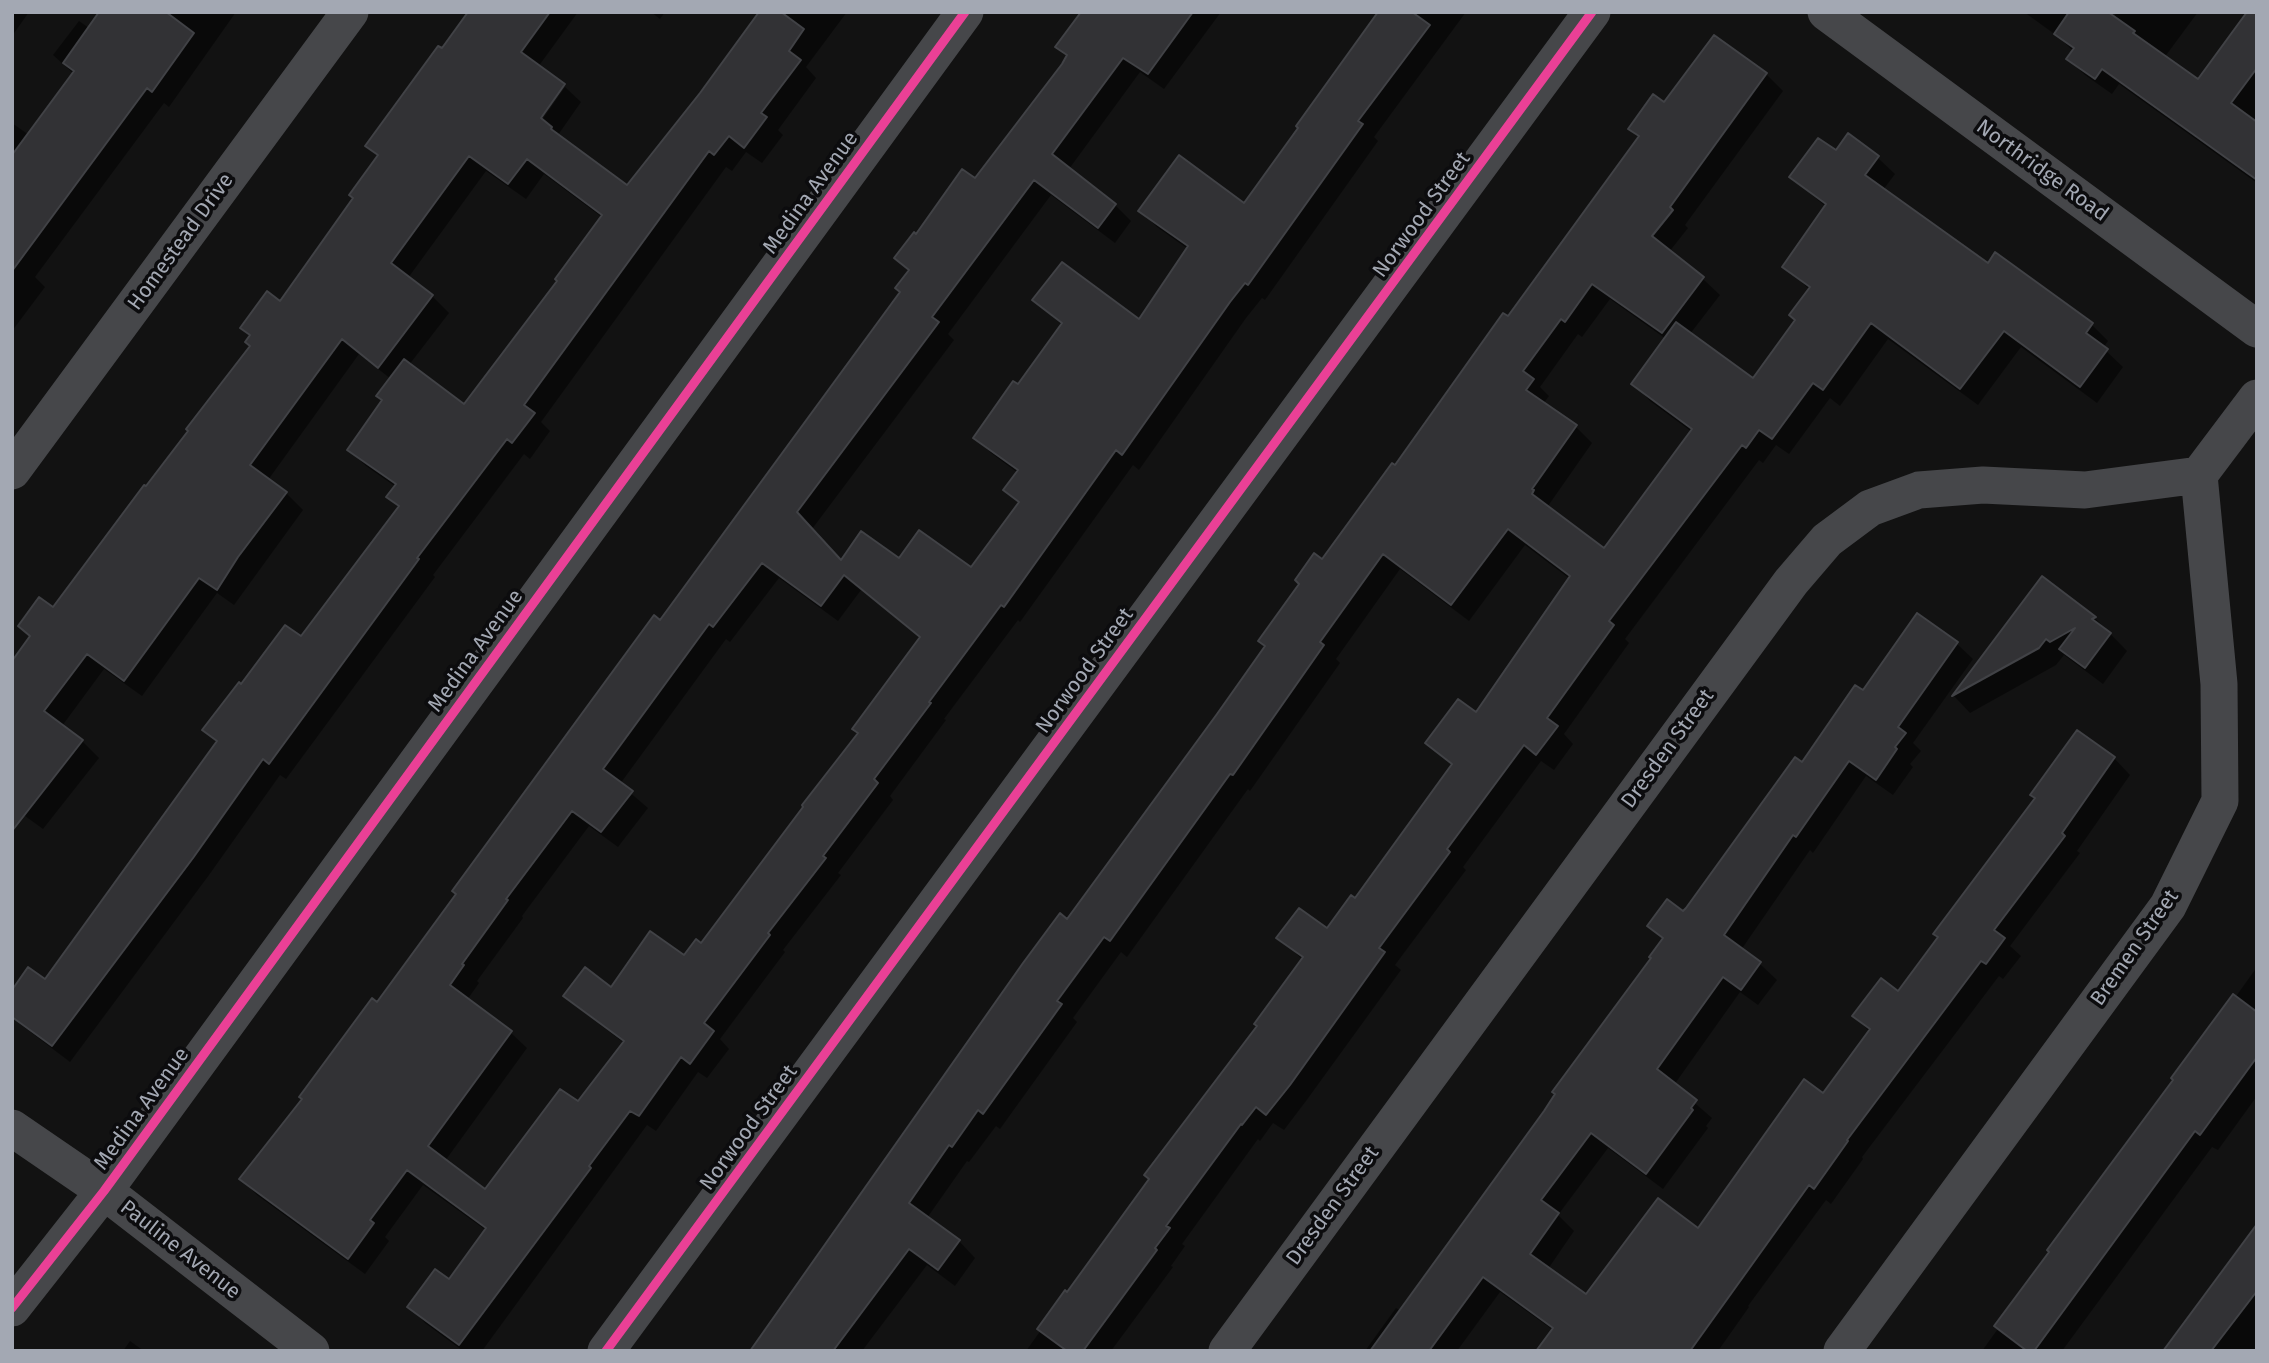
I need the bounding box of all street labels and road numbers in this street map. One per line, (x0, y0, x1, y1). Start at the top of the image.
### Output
street label: Northridge Road (1971, 115, 2113, 227)
street label: Medina Avenue (758, 127, 864, 259)
street label: Norwood Street (1368, 147, 1476, 283)
street label: Homestead Drive (123, 169, 239, 315)
street label: Medina Avenue (423, 585, 529, 717)
street label: Norwood Street (1031, 603, 1139, 739)
street label: Dresden Street (1616, 685, 1720, 813)
street label: Bremen Street (2086, 885, 2184, 1011)
street label: Medina Avenue (89, 1043, 195, 1175)
street label: Norwood Street (695, 1060, 803, 1196)
street label: Dresden Street (1281, 1142, 1385, 1270)
street label: Pauline Avenue (115, 1195, 245, 1305)

